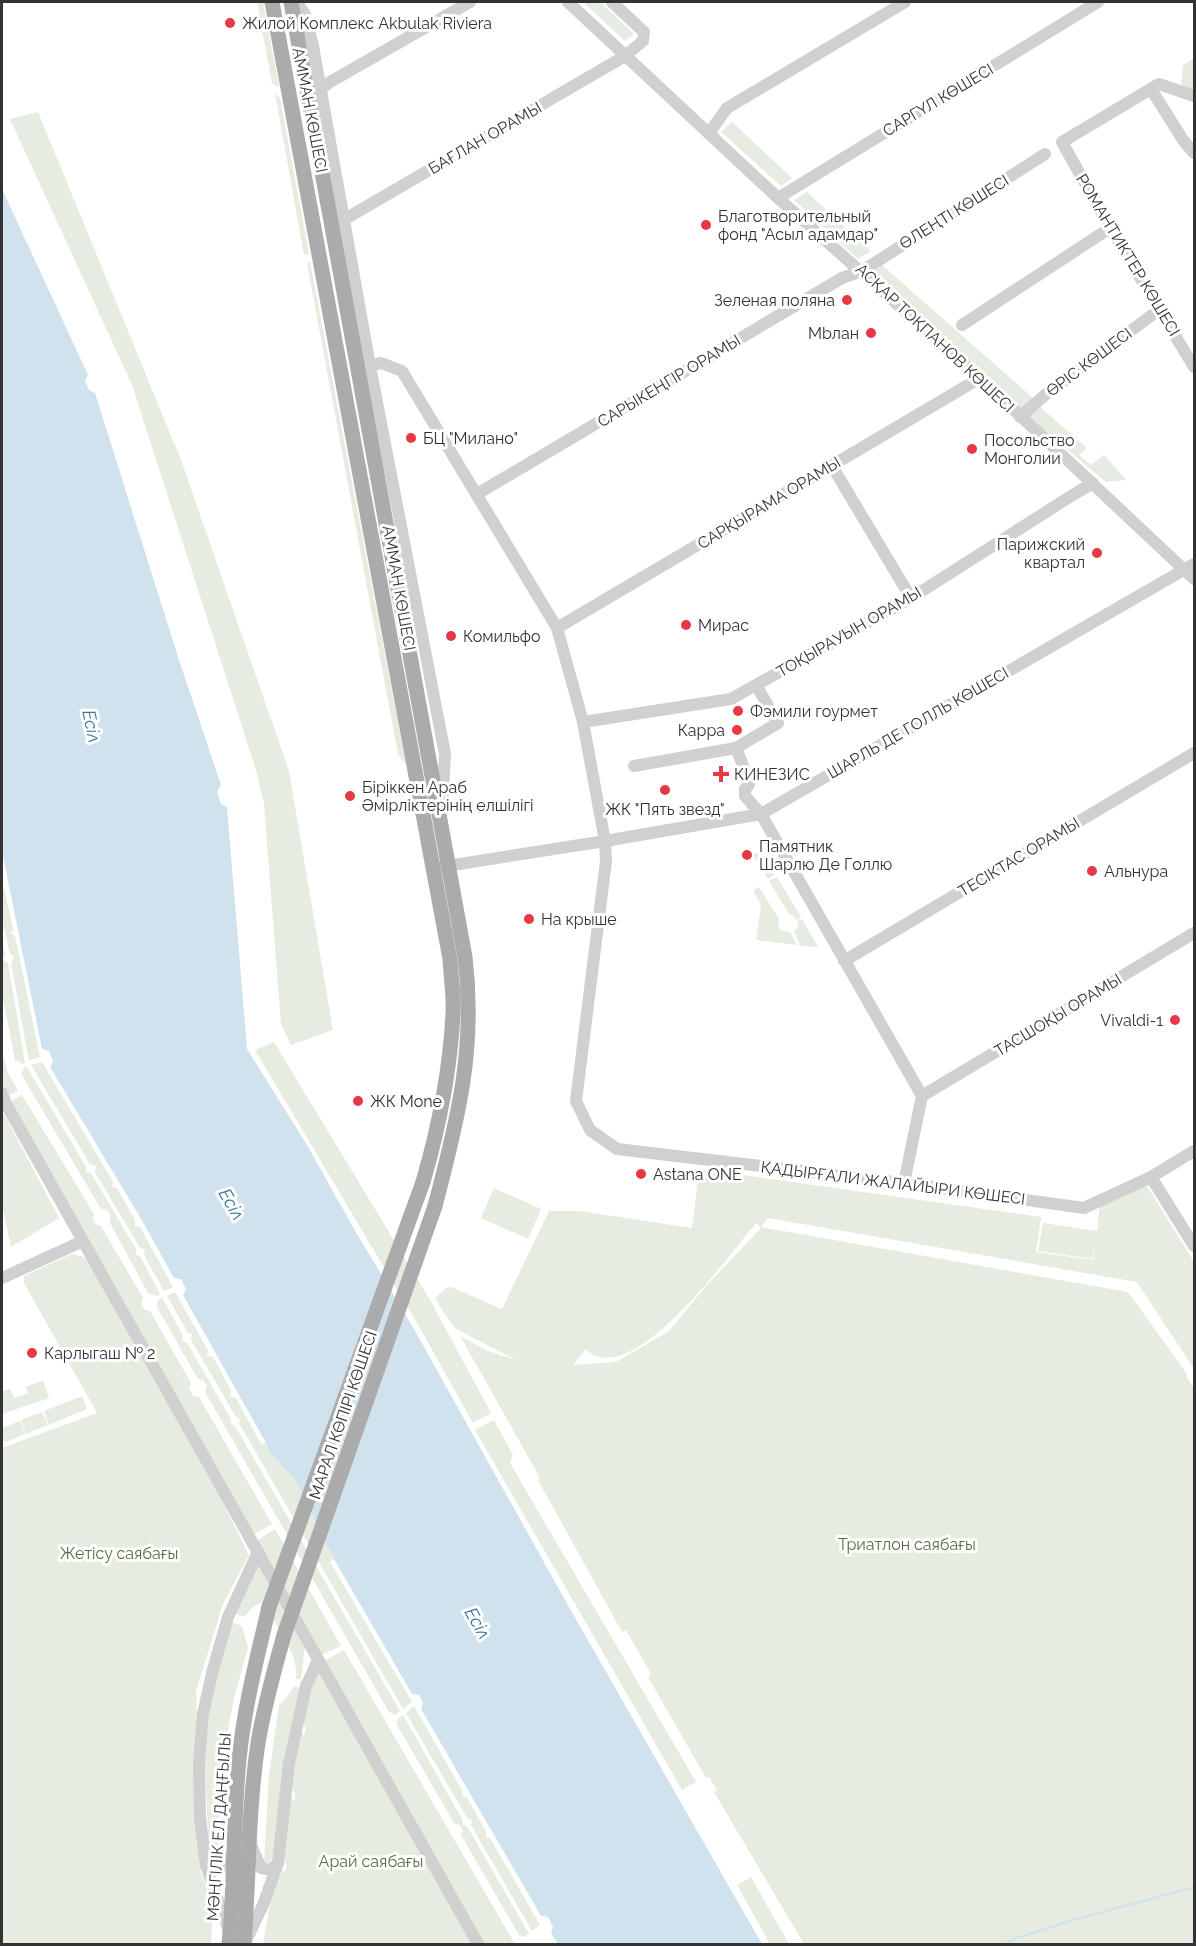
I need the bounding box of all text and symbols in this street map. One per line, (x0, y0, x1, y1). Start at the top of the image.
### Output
place label: Жилой Комплекс Akbulak Riviera (242, 14, 492, 33)
marker: Жилой Комплекс Akbulak Riviera (223, 16, 237, 30)
street label: АММАН КӨШЕСІ (289, 46, 331, 174)
street label: САРГҮЛ КӨШЕСІ (879, 59, 997, 141)
street label: БАҒЛАН ОРАМЫ (425, 98, 545, 178)
street label: ӨЛЕҢТІ КӨШЕСІ (896, 171, 1012, 253)
street label: РОМАНТИКТЕР КӨШЕСІ (1072, 171, 1184, 339)
place label: Благотворительный фонд "Асыл адамдар" (718, 207, 878, 244)
marker: Благотворительный фонд "Асыл адамдар" (699, 218, 713, 232)
street label: АСҚАР ТОҚПАНОВ КӨШЕСІ (852, 260, 1018, 416)
place label: Зеленая поляна (714, 291, 835, 310)
marker: Зеленая поляна (840, 293, 854, 307)
place label: Мbлан (808, 324, 859, 343)
street label: ӨРІС КӨШЕСІ (1042, 324, 1136, 400)
marker: Мbлан (864, 326, 878, 340)
street label: САРЫКЕҢГІР ОРАМЫ (594, 331, 744, 431)
place label: БЦ "Милано" (423, 429, 518, 448)
marker: БЦ "Милано" (404, 431, 418, 445)
place label: Посольство Монголии (984, 431, 1075, 468)
marker: Посольство Монголии (965, 442, 979, 456)
street label: САРҚЫРАМА ОРАМЫ (694, 453, 844, 553)
street label: АММАН КӨШЕСІ (379, 524, 419, 652)
place label: Парижский квартал (997, 535, 1085, 572)
marker: Парижский квартал (1090, 546, 1104, 560)
street label: ТОҚЫРАУЫН ОРАМЫ (773, 583, 925, 681)
place label: Мирас (698, 616, 749, 635)
marker: Мирас (679, 618, 693, 632)
place label: Комильфо (463, 627, 541, 646)
marker: Комильфо (444, 629, 458, 643)
street label: ШАРЛЬ ДЕ ГОЛЛЬ КӨШЕСІ (824, 663, 1012, 783)
place label: Фэмили гоурмет (750, 702, 878, 721)
marker: Фэмили гоурмет (731, 704, 745, 718)
water label: Есіл (78, 708, 106, 744)
place label: Карра (678, 721, 725, 740)
marker: Карра (730, 723, 744, 737)
marker: КИНЕЗИС (712, 765, 730, 783)
place label: КИНЕЗИС (734, 765, 810, 784)
place label: Біріккен Араб Әмірліктерінің елшілігі (362, 778, 534, 815)
marker: ЖК "Пять звезд" (658, 783, 672, 797)
marker: Біріккен Араб Әмірліктерінің елшілігі (343, 789, 357, 803)
place label: ЖК "Пять звезд" (605, 800, 725, 819)
street label: ТЕСІКТАС ОРАМЫ (955, 813, 1083, 901)
place label: Памятник Шарлю Де Голлю (759, 837, 892, 874)
marker: Памятник Шарлю Де Голлю (740, 848, 754, 862)
place label: Альнура (1104, 862, 1168, 881)
marker: Альнура (1085, 864, 1099, 878)
place label: На крыше (541, 910, 617, 929)
marker: На крыше (522, 912, 536, 926)
street label: ТАСШОҚЫ ОРАМЫ (991, 970, 1125, 1060)
place label: Vivaldi-1 (1100, 1011, 1163, 1030)
marker: Vivaldi-1 (1168, 1013, 1182, 1027)
place label: ЖК Mone (370, 1092, 442, 1111)
marker: ЖК Mone (351, 1094, 365, 1108)
street label: ҚАДЫРҒАЛИ ЖАЛАЙЫРИ КӨШЕСІ (760, 1157, 1026, 1209)
place label: Astana ONE (653, 1165, 742, 1184)
marker: Astana ONE (634, 1167, 648, 1181)
water label: Есіл (215, 1184, 249, 1224)
street label: МАРАЛ КӨПІРІ КӨШЕСІ (305, 1328, 381, 1502)
place label: Карлыгаш № 2 (44, 1344, 155, 1363)
marker: Карлыгаш № 2 (25, 1346, 39, 1360)
park label: Триатлон саябағы (838, 1535, 976, 1554)
park label: Жетісу саябағы (60, 1544, 178, 1563)
water label: Есіл (461, 1603, 495, 1643)
street label: МӘҢГІЛІК ЕЛ ДАҢҒЫЛЫ (203, 1732, 235, 1922)
park label: Арай саябағы (319, 1852, 423, 1871)

